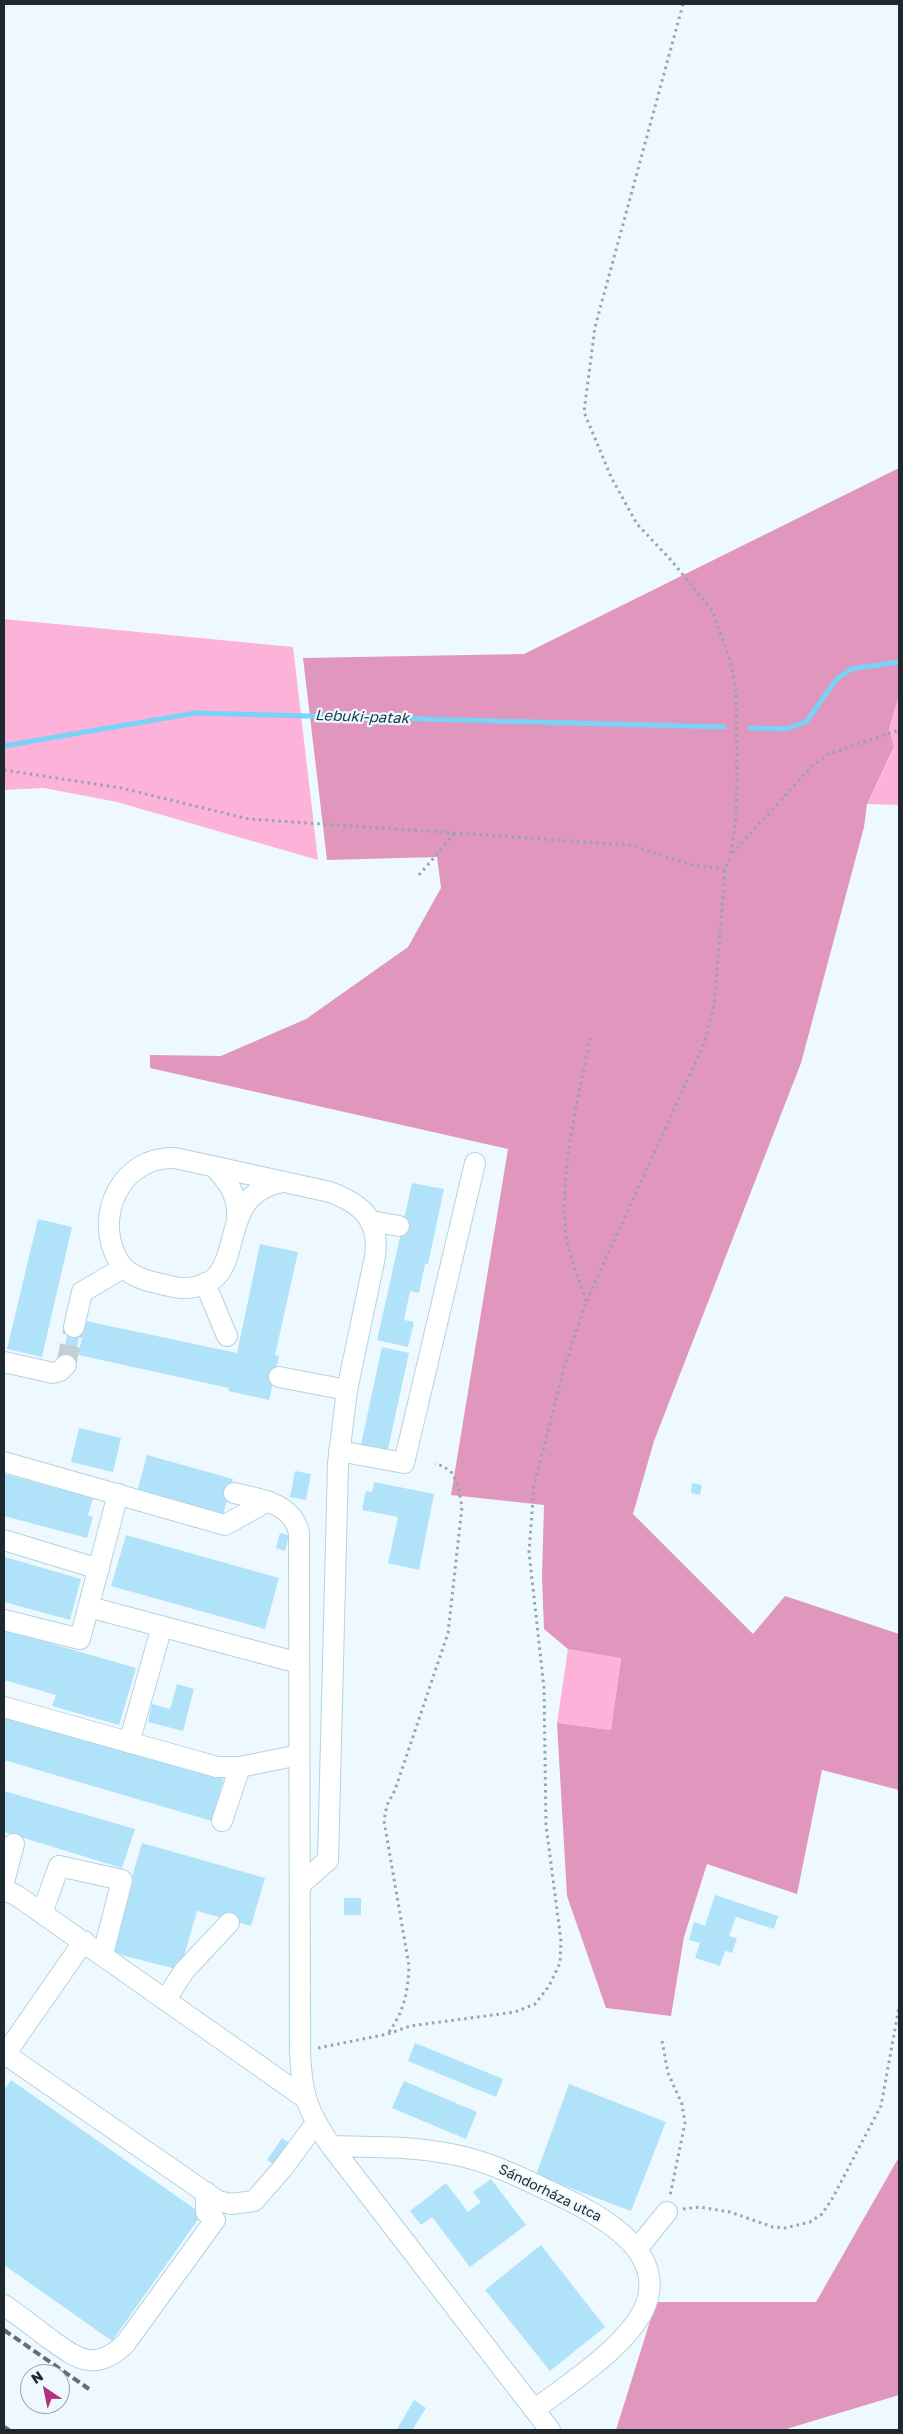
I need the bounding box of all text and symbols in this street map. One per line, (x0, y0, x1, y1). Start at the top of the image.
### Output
water label: Lebuki-patak (315, 706, 409, 728)
street label: Sándorháza utca (496, 2161, 604, 2225)
north arrow (20, 2364, 70, 2414)
text: N (28, 2367, 46, 2387)

